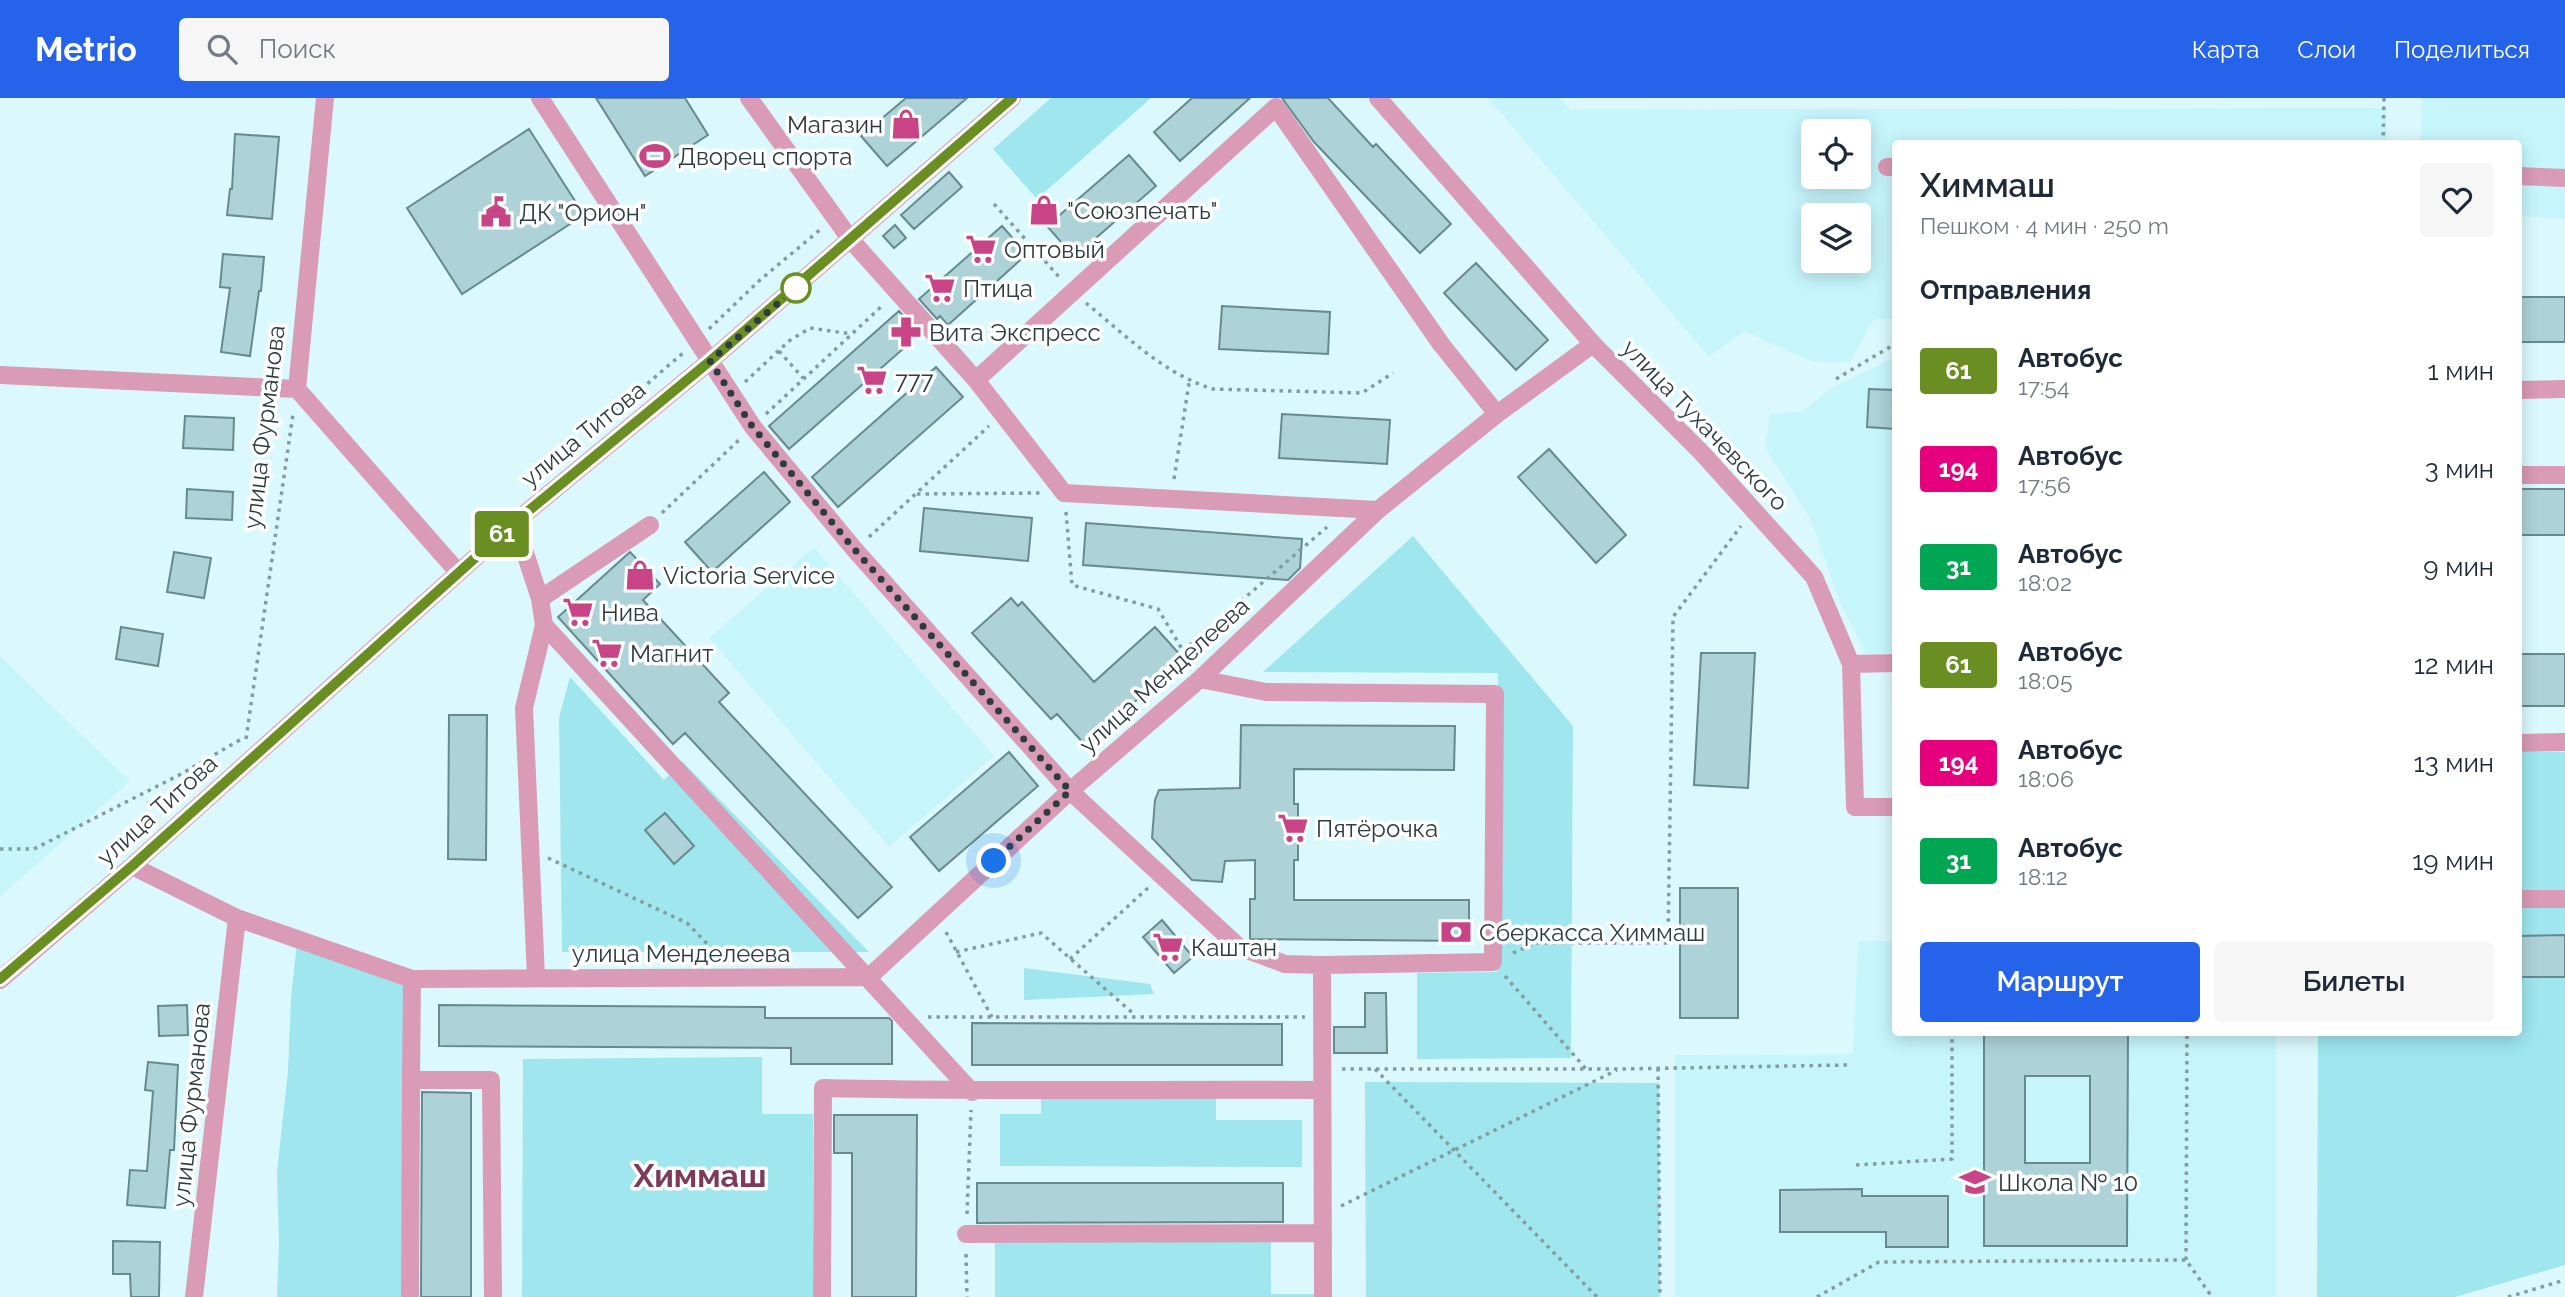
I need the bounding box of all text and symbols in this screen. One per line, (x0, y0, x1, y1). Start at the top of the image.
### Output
search box (179, 18, 669, 81)
text: Metrio (35, 30, 137, 69)
icon: search (203, 30, 241, 68)
text: Поиск (259, 34, 336, 64)
text: Карта (2192, 35, 2259, 64)
text: Слои (2297, 35, 2356, 64)
text: Поделиться (2394, 35, 2530, 64)
shop icon: Магазин (889, 107, 923, 141)
place label: Магазин (787, 110, 883, 139)
map controls (1801, 119, 1871, 273)
button: locate (1801, 119, 1871, 189)
sports icon: Дворец спорта (638, 139, 672, 173)
place label: Дворец спорта (678, 142, 852, 171)
button: heart (2420, 163, 2494, 237)
text: Химмаш (1920, 166, 2055, 205)
shop icon: "Союзпечать" (1027, 193, 1061, 227)
public building icon: ДК "Орион" (479, 195, 513, 229)
place label: "Союзпечать" (1067, 196, 1218, 225)
place label: ДК "Орион" (519, 198, 647, 227)
button: layers (1801, 203, 1871, 273)
text: Пешком · 4 мин · 250 m (1920, 212, 2169, 239)
supermarket icon: Оптовый (964, 232, 998, 266)
place label: Оптовый (1004, 235, 1105, 264)
supermarket icon: Птица (923, 271, 957, 305)
unlabelled marker (781, 273, 811, 303)
place label: Птица (963, 274, 1033, 303)
text: Отправления (1920, 275, 2091, 305)
pharmacy icon: Вита Экспресс (889, 315, 923, 349)
place label: Вита Экспресс (929, 318, 1101, 347)
street label: улица Фурманова (237, 323, 291, 531)
street label: улица Тухачевского (1616, 333, 1794, 517)
text: Автобус (2018, 343, 2123, 373)
text: 61 (1945, 356, 1972, 385)
text: 1 мин (2427, 356, 2494, 386)
supermarket icon: 777 (855, 363, 889, 397)
place label: 777 (895, 366, 934, 395)
text: 17:54 (2018, 373, 2069, 400)
street label: улица Титова (515, 375, 651, 493)
text: Автобус (2018, 441, 2123, 471)
text: 194 (1939, 454, 1978, 483)
text: 3 мин (2425, 454, 2494, 484)
text: 17:56 (2018, 471, 2071, 498)
line badge: 61 (470, 511, 534, 557)
text: 61 (489, 519, 515, 548)
text: Автобус (2018, 539, 2123, 569)
text: 31 (1946, 552, 1971, 581)
text: 9 мин (2423, 552, 2494, 582)
shop icon: Victoria Service (623, 558, 657, 592)
place label: Victoria Service (663, 561, 835, 590)
text: 18:02 (2018, 569, 2072, 596)
street label: улица Менделеева (1073, 591, 1255, 759)
supermarket icon: Нива (561, 595, 595, 629)
place label: Нива (601, 598, 659, 627)
supermarket icon: Магнит (590, 636, 624, 670)
text: Автобус (2018, 637, 2123, 667)
place label: Магнит (630, 639, 714, 668)
text: 61 (1945, 650, 1972, 679)
text: 12 мин (2414, 650, 2494, 680)
text: 18:05 (2018, 667, 2072, 694)
text: Автобус (2018, 735, 2123, 765)
street label: улица Титова (91, 748, 223, 872)
text: 194 (1939, 748, 1978, 777)
text: 13 мин (2414, 748, 2494, 778)
text: 18:06 (2018, 765, 2074, 792)
supermarket icon: Пятёрочка (1276, 811, 1310, 845)
place label: Пятёрочка (1316, 814, 1438, 843)
text: Автобус (2018, 833, 2123, 863)
your location (976, 843, 1011, 878)
text: 31 (1946, 846, 1971, 875)
text: 19 мин (2412, 846, 2494, 876)
text: 18:12 (2018, 863, 2068, 890)
bank icon: Сберкасса Химмаш (1439, 915, 1473, 949)
place label: Сберкасса Химмаш (1479, 918, 1705, 947)
supermarket icon: Каштан (1151, 930, 1185, 964)
place label: Каштан (1191, 933, 1277, 962)
street label: улица Менделеева (572, 939, 790, 968)
button: Маршрут (1920, 942, 2200, 1022)
button: Билеты (2214, 942, 2494, 1022)
street label: улица Фурманова (166, 1001, 216, 1209)
district label: Химмаш (633, 1157, 766, 1194)
school or university icon: Школа № 10 (1958, 1165, 1992, 1199)
place label: Школа № 10 (1998, 1168, 2138, 1197)

